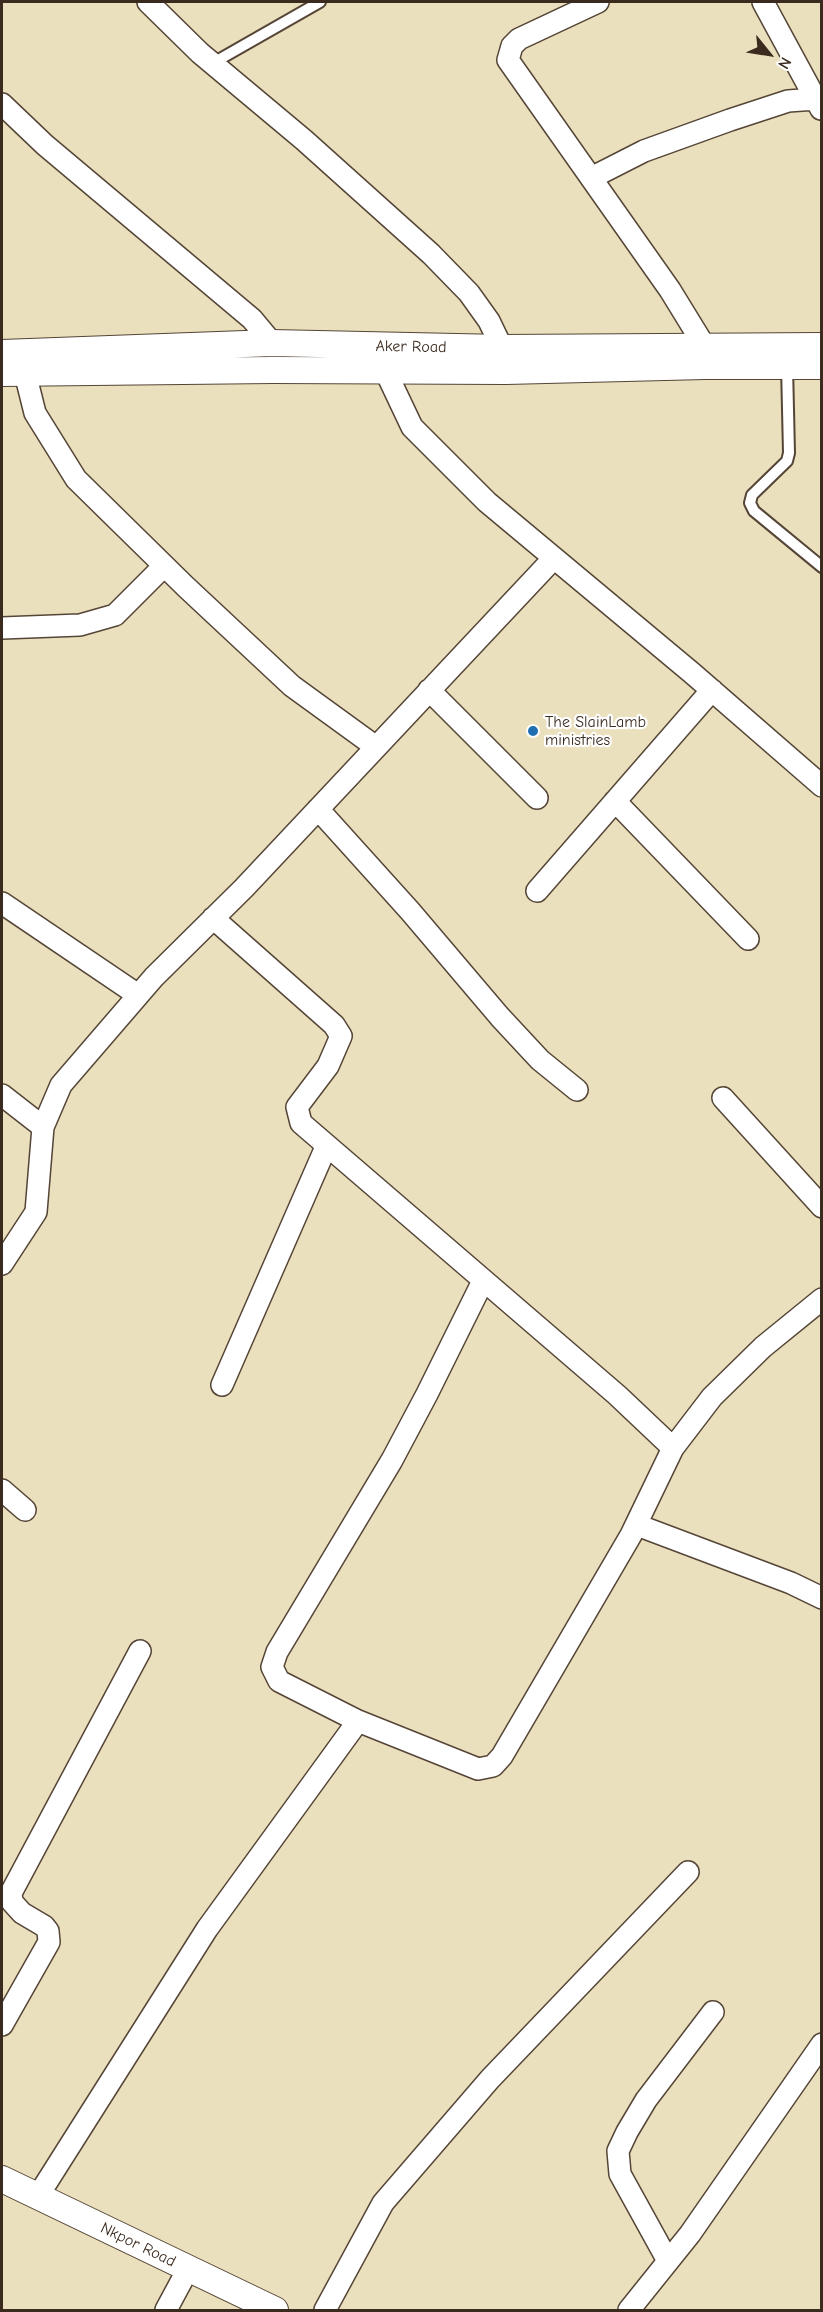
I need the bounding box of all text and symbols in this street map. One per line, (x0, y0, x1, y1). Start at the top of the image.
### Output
north arrow (739, 24, 799, 84)
text: N (774, 54, 795, 72)
street label: Aker Road (375, 337, 447, 357)
place label: The SlainLamb ministries (545, 712, 646, 750)
marker: The SlainLamb ministries (526, 724, 540, 738)
street label: Nkpor Road (97, 2219, 179, 2271)

